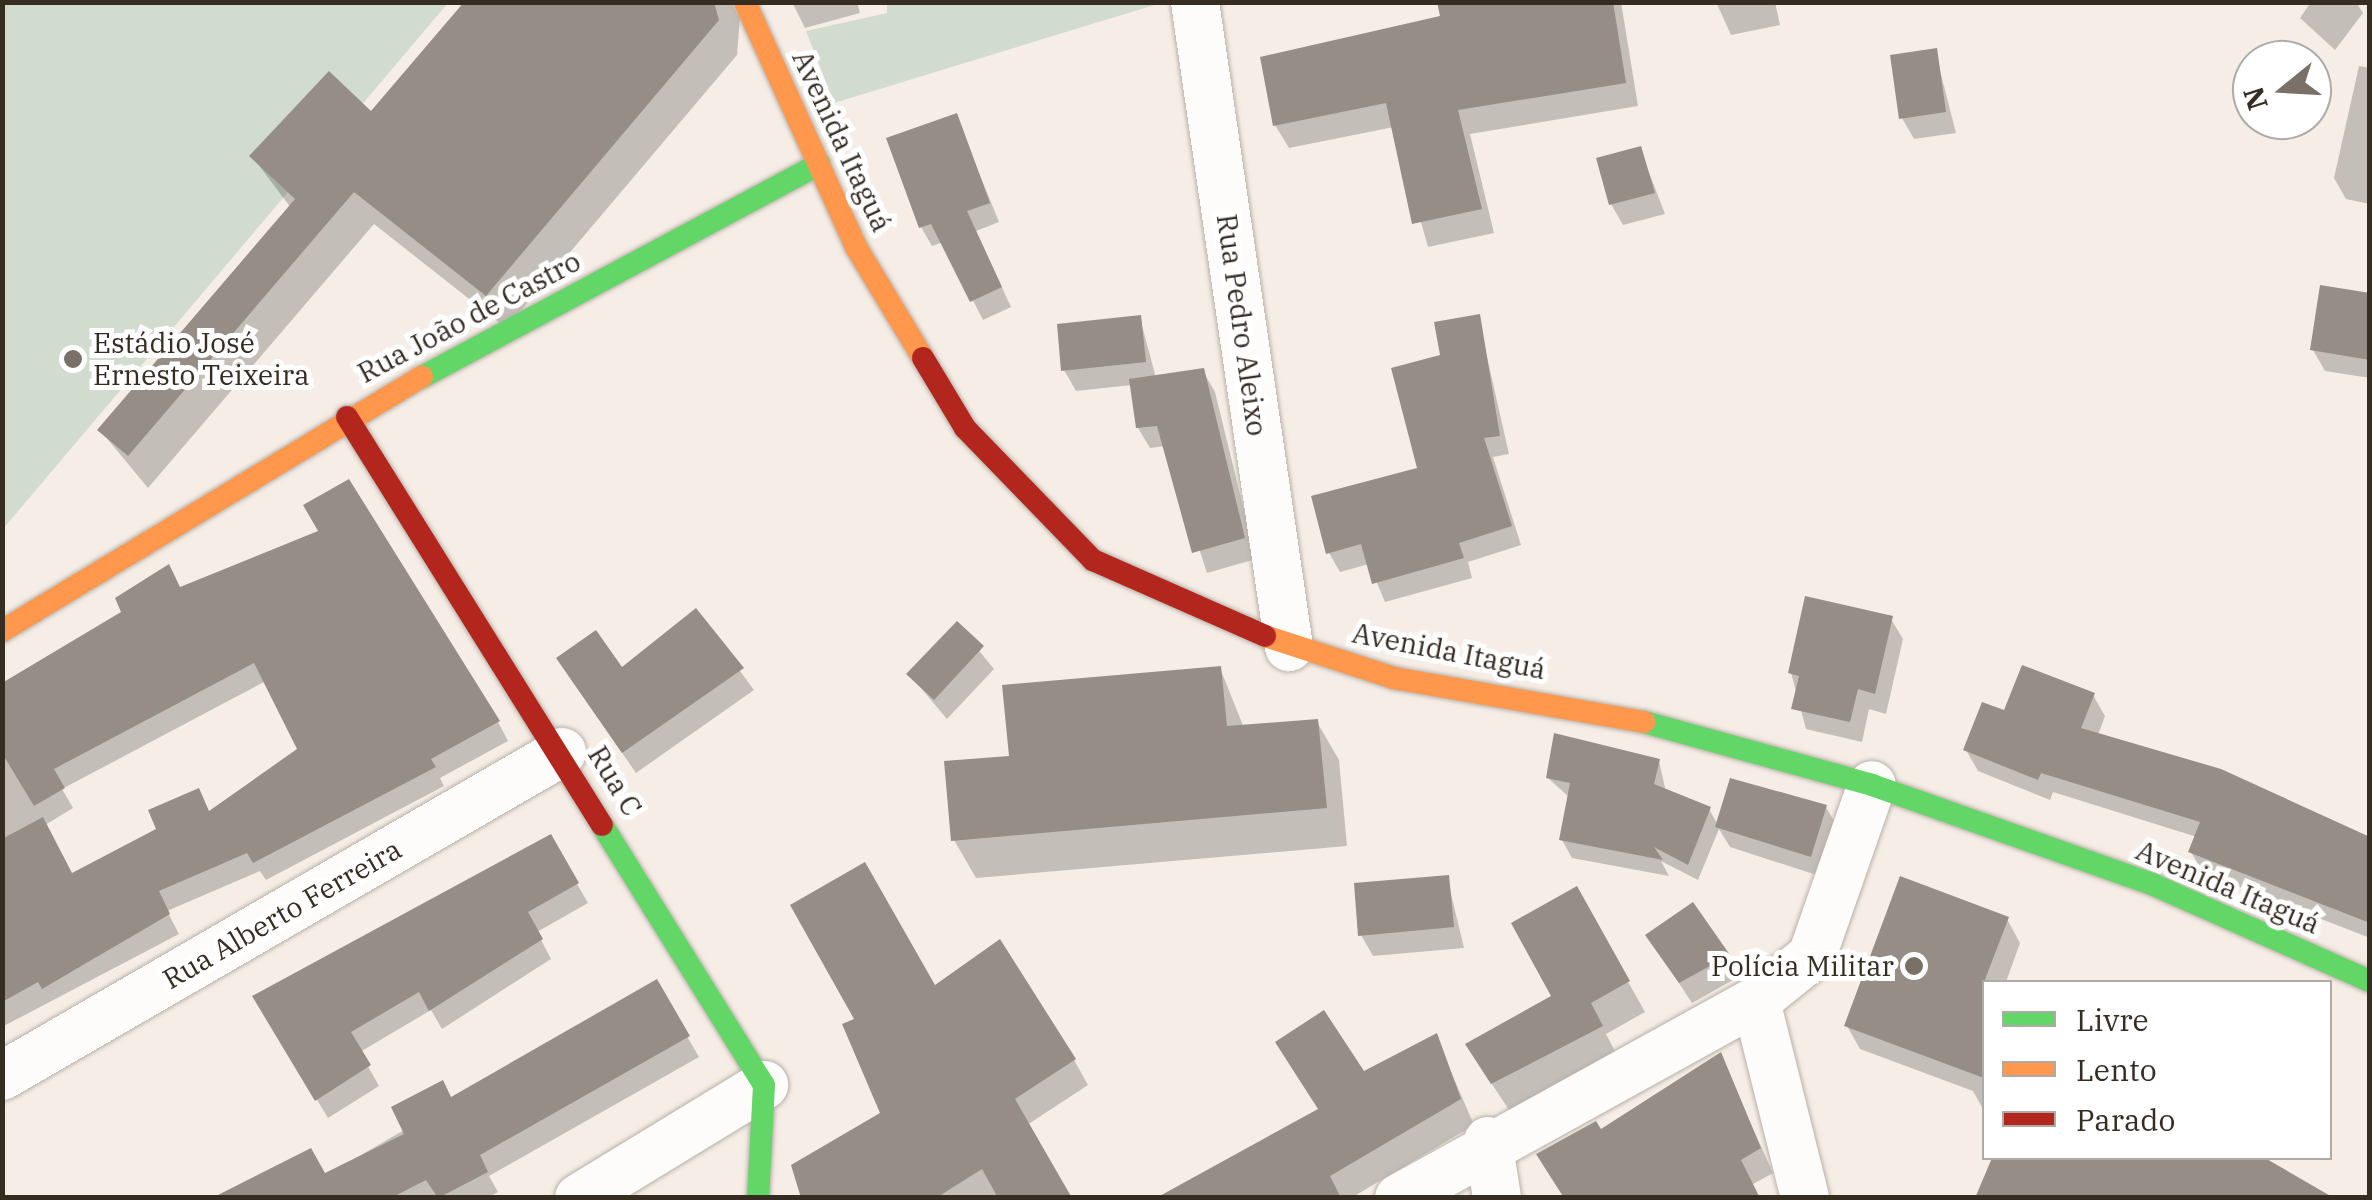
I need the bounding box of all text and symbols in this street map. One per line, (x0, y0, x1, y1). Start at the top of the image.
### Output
north arrow (2232, 40, 2332, 140)
street label: Avenida Itaguá (785, 45, 899, 237)
text: N (2234, 83, 2276, 115)
street label: Rua Pedro Aleixo (1210, 212, 1274, 438)
street label: Rua João de Castro (352, 244, 586, 390)
place label: Estádio José Ernesto Teixeira (93, 326, 309, 392)
marker: Estádio José Ernesto Teixeira (62, 348, 84, 370)
street label: Avenida Itaguá (1349, 616, 1549, 686)
street label: Rua C (581, 740, 649, 822)
street label: Rua Alberto Ferreira (157, 832, 407, 996)
street label: Avenida Itaguá (2131, 833, 2325, 941)
place label: Polícia Militar (1711, 949, 1894, 983)
marker: Polícia Militar (1903, 955, 1925, 977)
legend (1982, 980, 2332, 1160)
text: Livre (2076, 1000, 2149, 1039)
text: Lento (2076, 1050, 2157, 1089)
text: Parado (2076, 1100, 2176, 1139)

